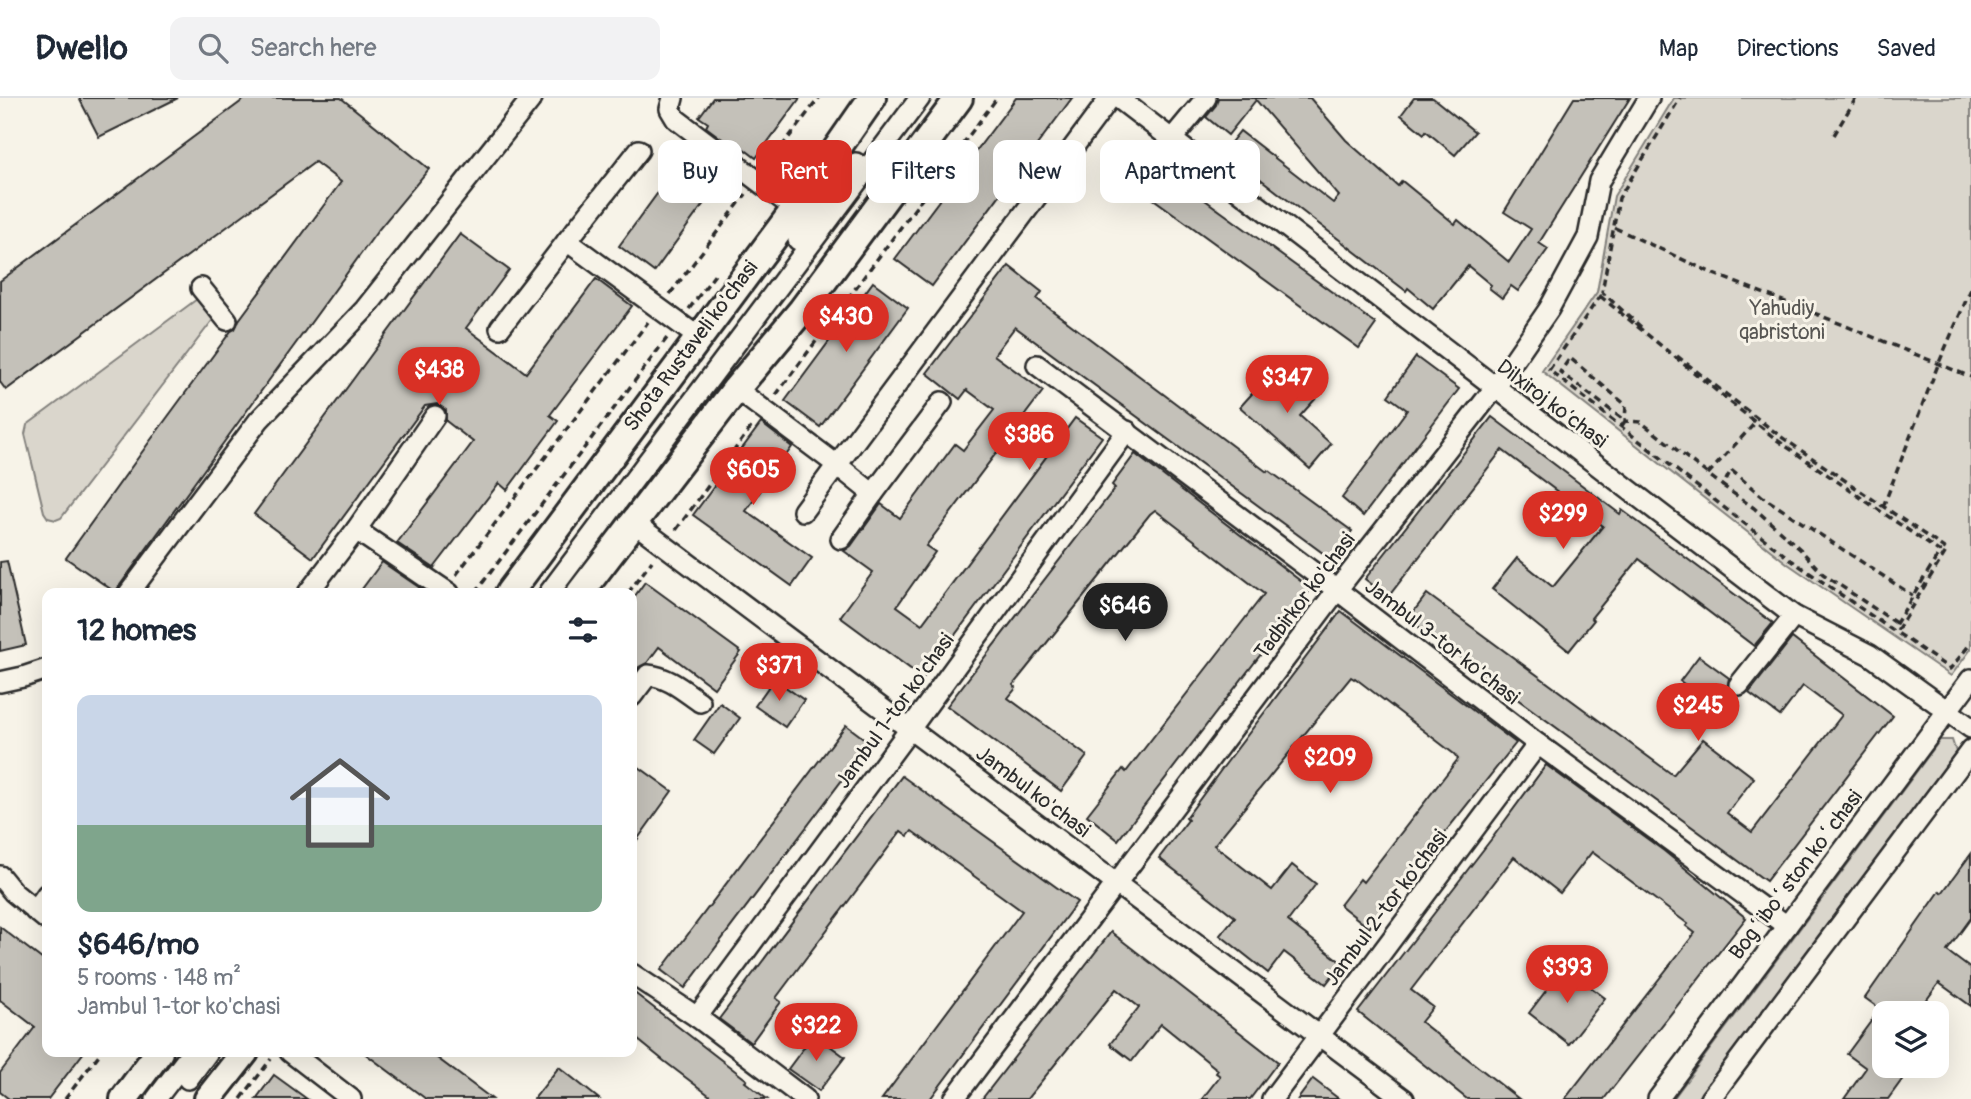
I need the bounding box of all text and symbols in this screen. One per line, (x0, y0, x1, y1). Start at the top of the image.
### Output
search box (170, 17, 660, 80)
text: Dwello (35, 28, 128, 69)
icon: search (194, 29, 232, 67)
text: Search here (250, 32, 377, 64)
text: Map (1659, 34, 1699, 63)
text: Directions (1737, 34, 1838, 63)
text: Saved (1876, 34, 1936, 63)
chip: Buy (658, 140, 742, 203)
chip: Rent (756, 140, 852, 203)
chip: Filters (866, 140, 979, 203)
chip: New (993, 140, 1086, 203)
chip: Apartment (1100, 140, 1260, 203)
street label: Shota Rustaveli ko'chasi (618, 255, 764, 437)
pin: $430 (805, 294, 887, 354)
park label: Yahudiy qabristoni (1739, 295, 1825, 346)
text: $430 (819, 302, 873, 331)
pin: $438 (398, 348, 480, 407)
street label: Dilxiroj ko‘chasi (1491, 354, 1613, 455)
text: $438 (414, 355, 464, 384)
pin: $347 (1246, 356, 1328, 415)
text: $347 (1262, 363, 1312, 392)
pin: $386 (988, 412, 1070, 472)
text: $386 (1004, 420, 1054, 449)
pin: $605 (712, 448, 794, 507)
text: $605 (726, 455, 780, 484)
pin: $299 (1522, 491, 1604, 551)
text: $299 (1538, 499, 1588, 528)
street label: Tadbirkor ko'chasi (1249, 527, 1362, 665)
street label: Jambul 3-tor ko'chasi (1359, 573, 1525, 711)
pin: $646 (1084, 584, 1166, 643)
text: $646 (1099, 591, 1151, 620)
icon: filters (564, 611, 602, 649)
text: 12 homes (77, 612, 196, 649)
street label: Jambul 1-tor ko'chasi (830, 628, 961, 794)
pin: $371 (738, 644, 820, 703)
text: $371 (756, 651, 802, 680)
pin: $245 (1657, 684, 1739, 743)
text: $245 (1672, 691, 1724, 720)
pin: $209 (1289, 736, 1371, 795)
icon: home (277, 740, 403, 866)
street label: Jambul ko'chasi (970, 740, 1096, 844)
text: $209 (1304, 743, 1356, 772)
street label: Bogʻiboʻston koʻchasi (1723, 785, 1869, 965)
street label: Jambul 2-tor ko'chasi (1318, 824, 1454, 992)
text: $646/mo (77, 926, 199, 963)
pin: $393 (1526, 946, 1608, 1005)
text: $393 (1542, 953, 1592, 982)
text: 5 rooms · 148 m² (77, 963, 241, 992)
text: Jambul 1-tor ko'chasi (77, 992, 280, 1021)
map controls (1872, 1001, 1949, 1078)
button: layers (1872, 1001, 1949, 1078)
pin: $322 (775, 1004, 857, 1063)
text: $322 (790, 1011, 842, 1040)

